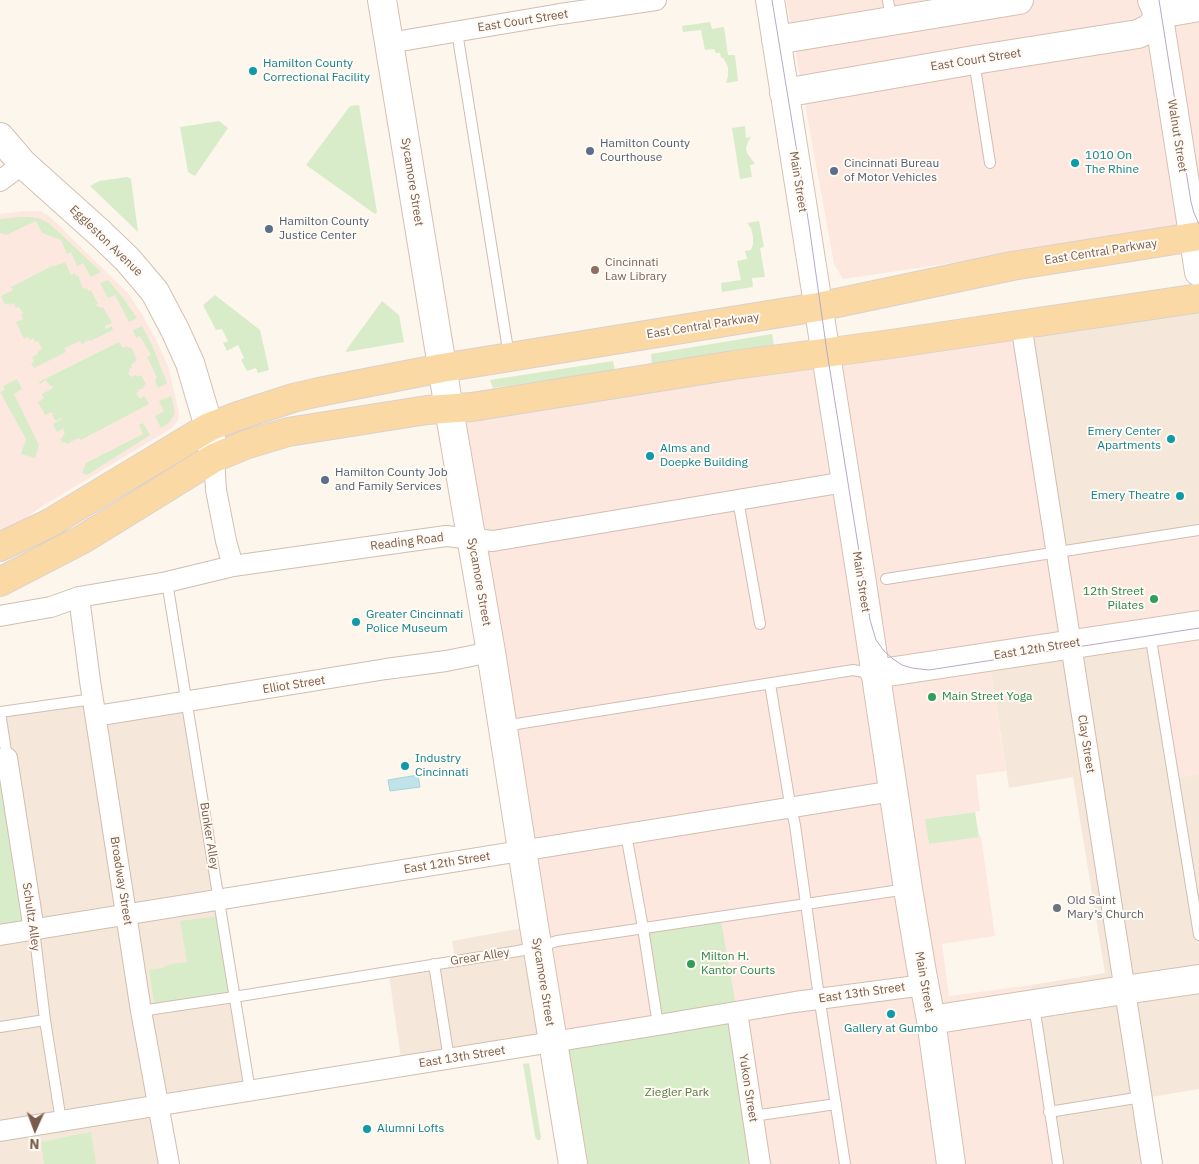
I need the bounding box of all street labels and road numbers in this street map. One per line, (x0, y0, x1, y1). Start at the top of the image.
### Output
street label: East Court Street (477, 7, 569, 35)
street label: East Court Street (930, 46, 1022, 74)
street label: Walnut Street (1164, 98, 1190, 174)
street label: Sycamore Street (398, 137, 426, 227)
street label: Main Street (786, 150, 810, 214)
street label: Eggleston Avenue (67, 203, 145, 279)
street label: East Central Parkway (1044, 236, 1158, 268)
street label: East Central Parkway (646, 310, 760, 342)
street label: Reading Road (369, 530, 445, 554)
street label: Sycamore Street (464, 537, 494, 627)
street label: Main Street (849, 550, 873, 614)
street label: East 12th Street (993, 635, 1081, 663)
street label: Elliot Street (262, 673, 326, 697)
street label: Clay Street (1074, 714, 1098, 774)
street label: Bunker Alley (197, 801, 221, 871)
street label: Broadway Street (107, 836, 135, 926)
street label: East 12th Street (403, 849, 491, 877)
street label: Schultz Alley (19, 882, 43, 952)
street label: Sycamore Street (529, 937, 557, 1027)
street label: Grear Alley (449, 945, 511, 969)
street label: Main Street (912, 950, 936, 1014)
street label: East 13th Street (818, 980, 906, 1006)
street label: East 13th Street (418, 1043, 506, 1071)
street label: Yukon Street (735, 1053, 761, 1123)

